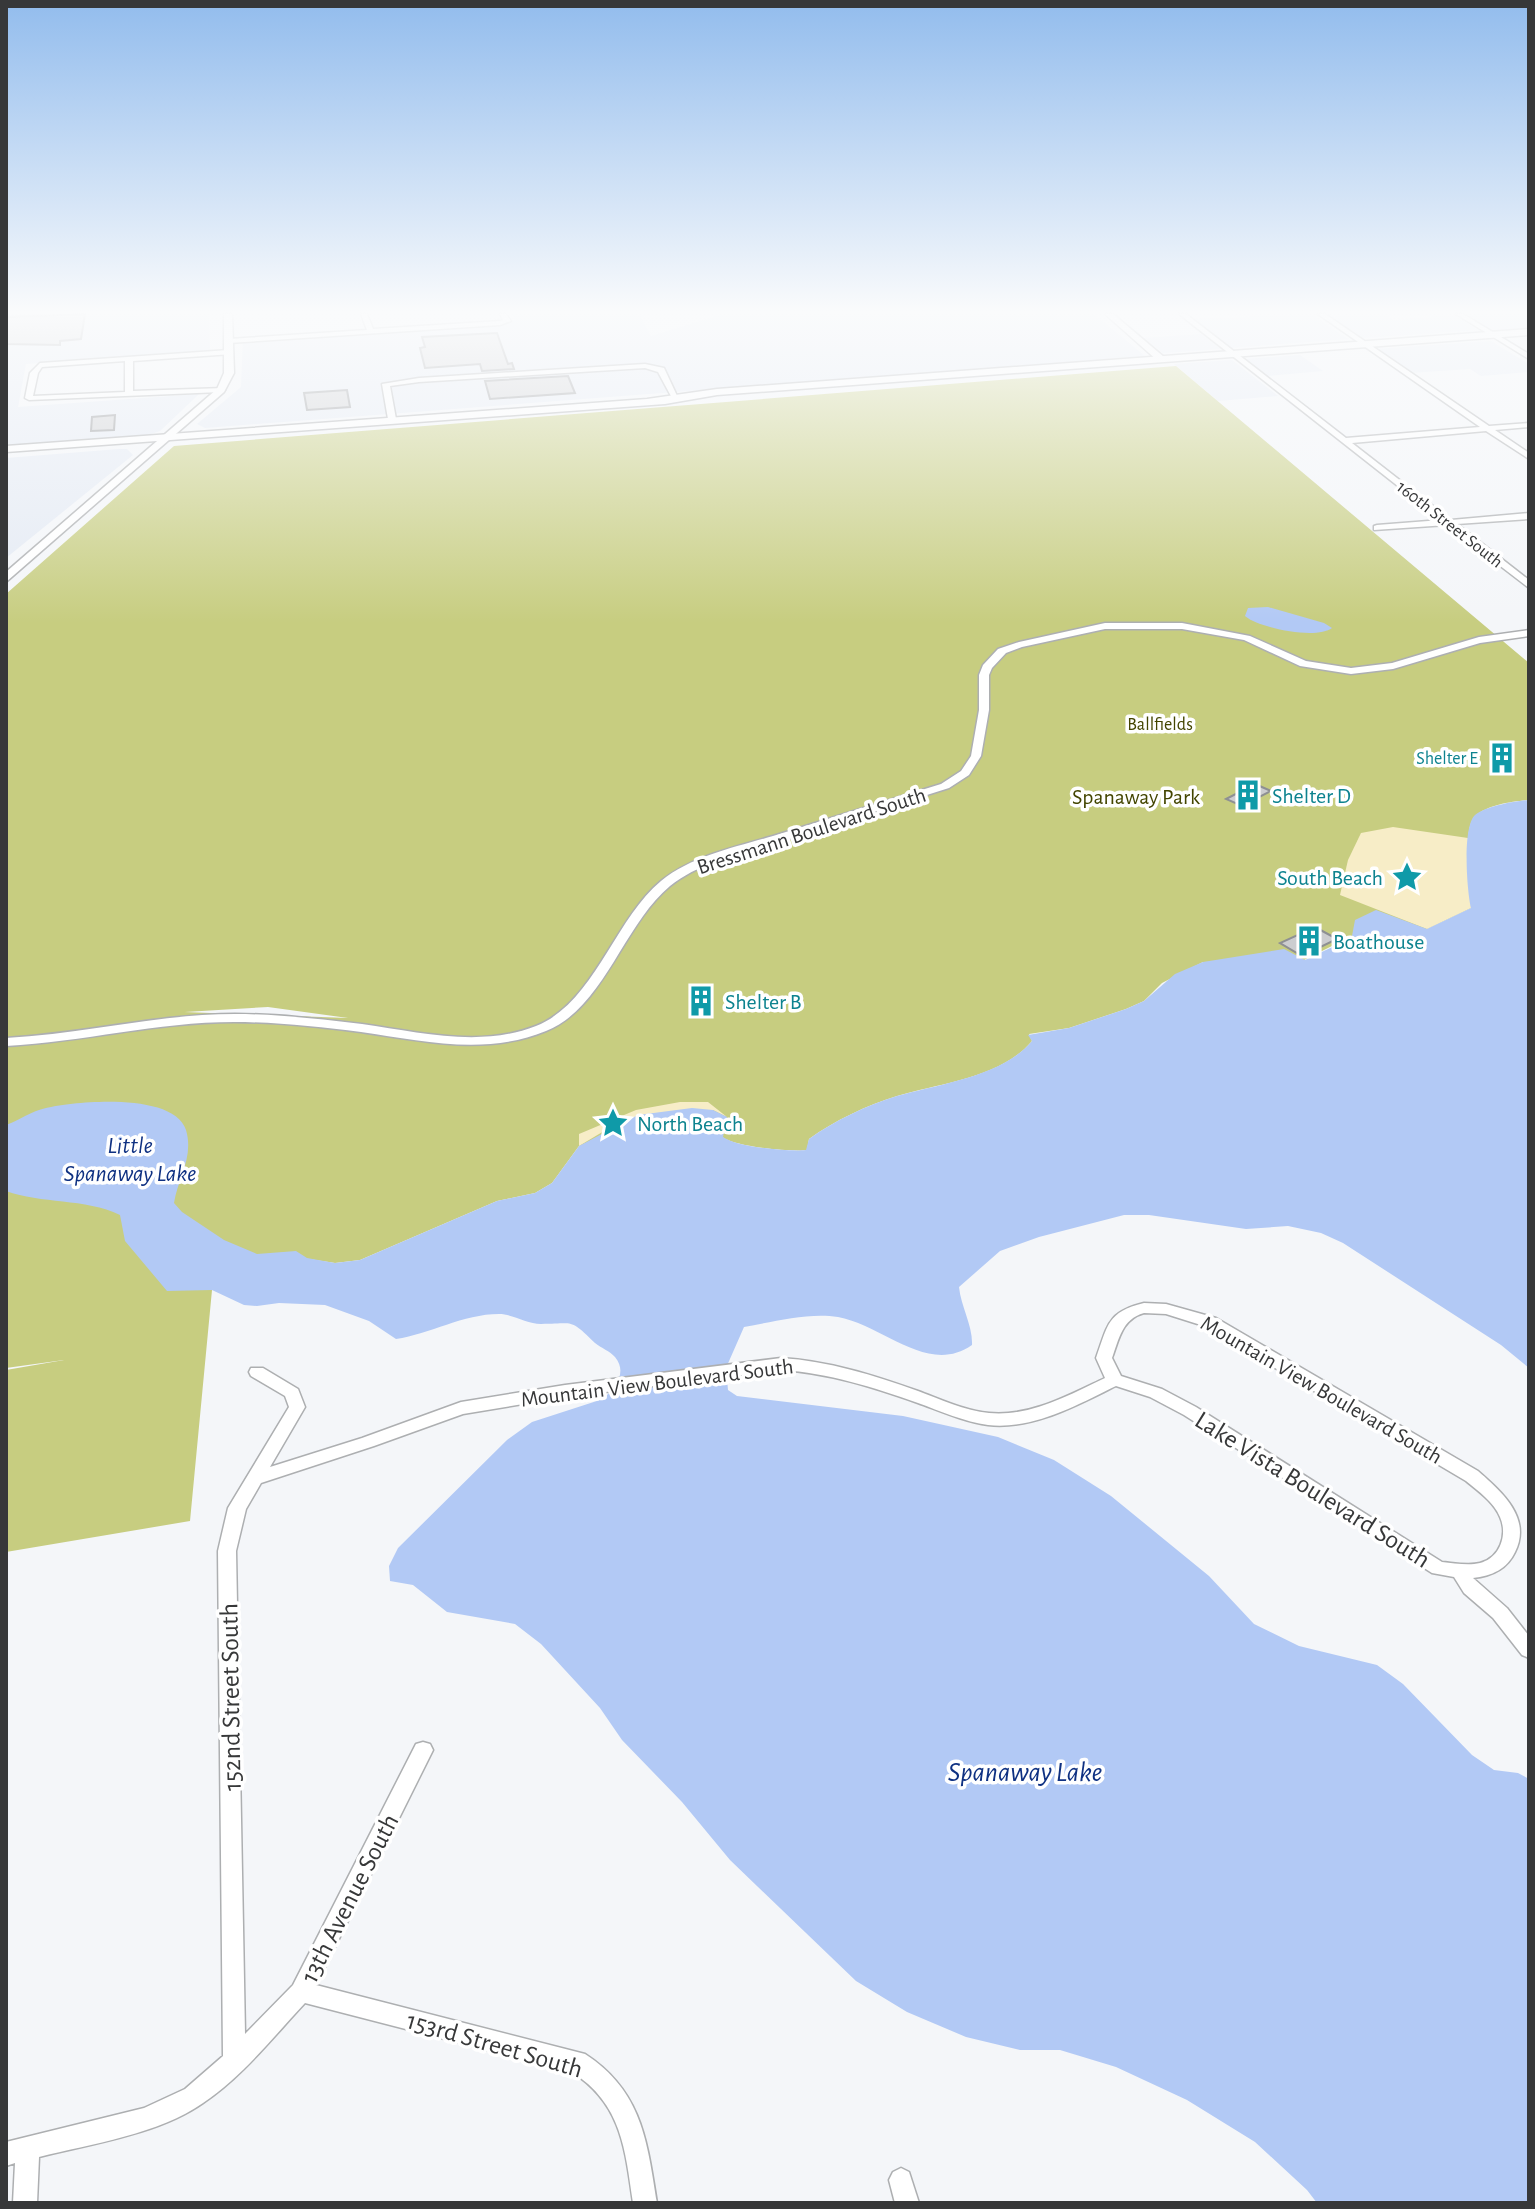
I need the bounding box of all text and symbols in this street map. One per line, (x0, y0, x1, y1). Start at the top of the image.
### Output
street label: 160th Street South (1393, 478, 1506, 572)
park label: Ballfields (1127, 716, 1193, 734)
building icon: Shelter E (1485, 741, 1519, 775)
place label: Shelter E (1416, 750, 1478, 768)
building icon: Shelter D (1231, 778, 1265, 812)
street label: Bressmann Boulevard South (694, 784, 929, 878)
place label: Shelter D (1272, 785, 1351, 807)
park label: Spanaway Park (1072, 786, 1200, 808)
place icon: South Beach (1390, 860, 1424, 894)
place label: South Beach (1277, 867, 1383, 889)
building icon: Boathouse (1292, 924, 1326, 958)
place label: Boathouse (1333, 931, 1424, 953)
building icon: Shelter B (684, 984, 718, 1018)
place label: Shelter B (725, 991, 802, 1013)
place icon: North Beach (596, 1106, 630, 1140)
place label: North Beach (637, 1113, 743, 1135)
water label: Little Spanaway Lake (64, 1134, 196, 1186)
street label: Mountain View Boulevard South (1197, 1312, 1446, 1468)
street label: Mountain View Boulevard South (520, 1355, 795, 1411)
street label: Lake Vista Boulevard South (1190, 1407, 1435, 1573)
street label: 152nd Street South (216, 1603, 246, 1791)
water label: Spanaway Lake (948, 1759, 1102, 1787)
street label: 13th Avenue South (296, 1810, 404, 1987)
street label: 153rd Street South (404, 2007, 586, 2083)

